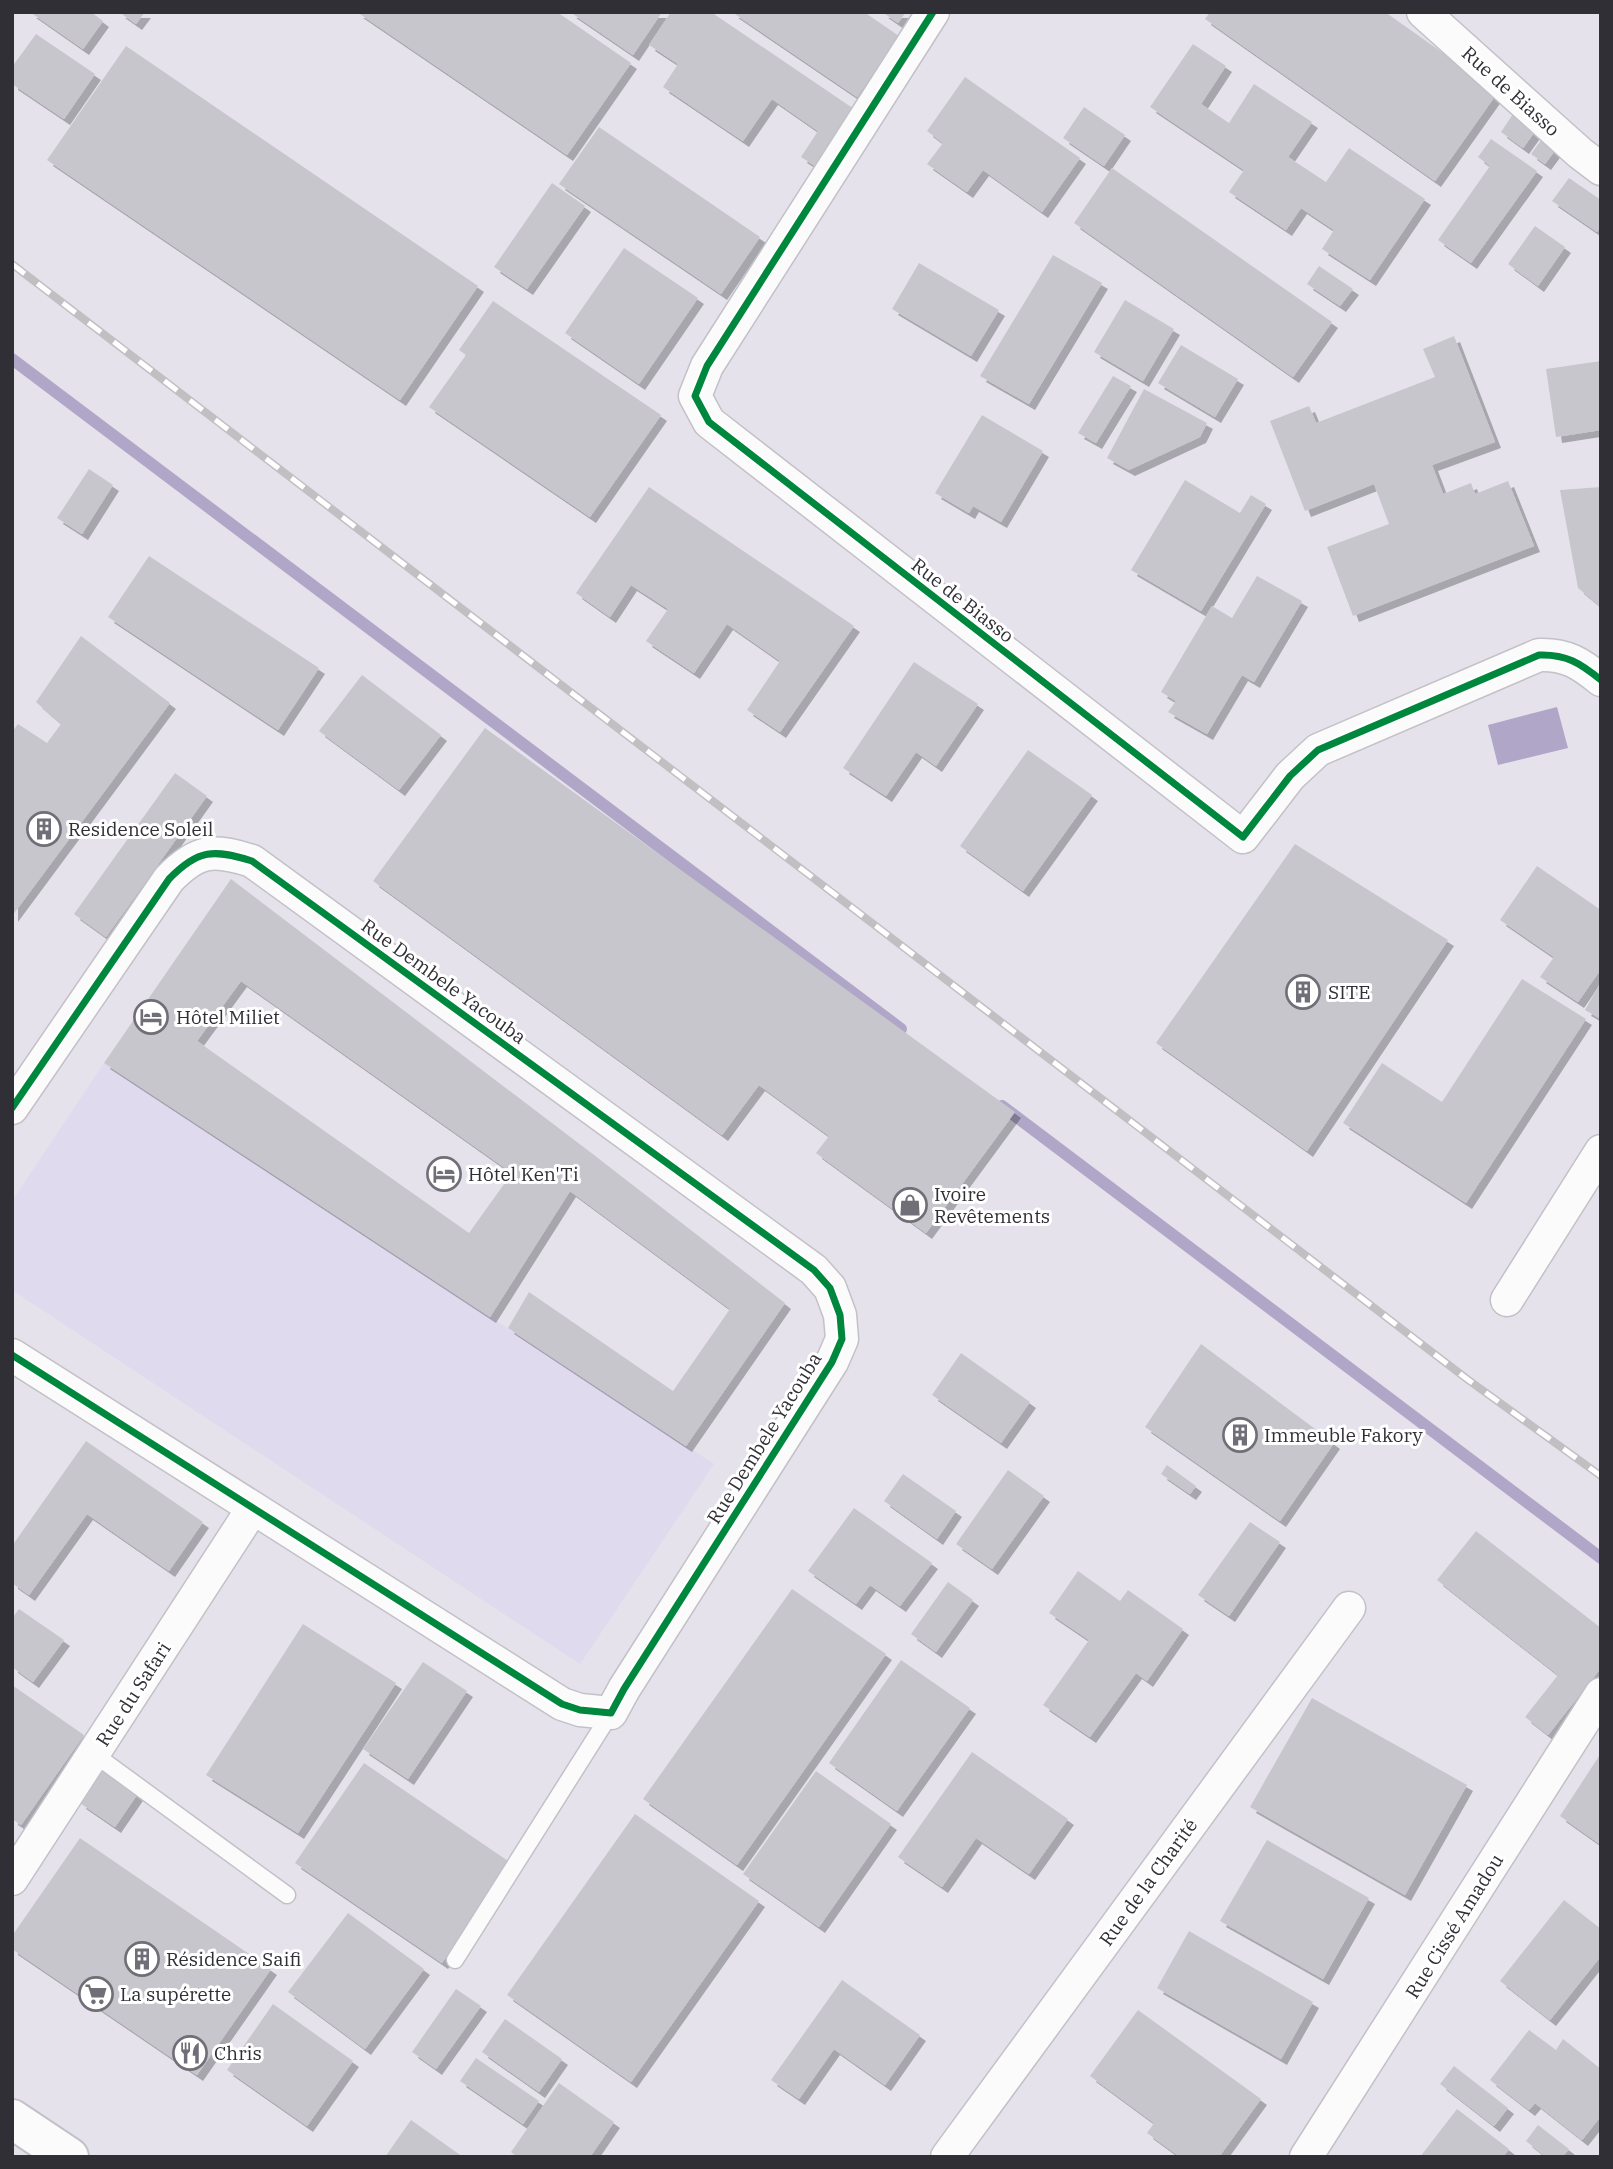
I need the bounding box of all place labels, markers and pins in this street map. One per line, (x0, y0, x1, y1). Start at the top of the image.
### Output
building icon: Residence Soleil (25, 810, 63, 848)
place label: Residence Soleil (68, 817, 214, 841)
building icon: SITE (1284, 973, 1322, 1011)
place label: SITE (1328, 980, 1370, 1004)
hotel icon: Hôtel Miliet (132, 998, 170, 1036)
place label: Hôtel Miliet (176, 1005, 280, 1029)
hotel icon: Hôtel Ken'Ti (425, 1155, 463, 1193)
place label: Hôtel Ken'Ti (468, 1162, 579, 1186)
place label: Ivoire Revêtements (934, 1182, 1050, 1228)
shop icon: Ivoire Revêtements (891, 1186, 929, 1224)
building icon: Immeuble Fakory (1221, 1416, 1259, 1454)
place label: Immeuble Fakory (1264, 1423, 1423, 1447)
building icon: Résidence Saifi (123, 1940, 161, 1978)
place label: Résidence Saifi (166, 1947, 302, 1971)
supermarket icon: La supérette (77, 1975, 115, 2013)
place label: La supérette (120, 1982, 231, 2006)
restaurant icon: Chris (171, 2034, 209, 2072)
place label: Chris (214, 2041, 262, 2065)

